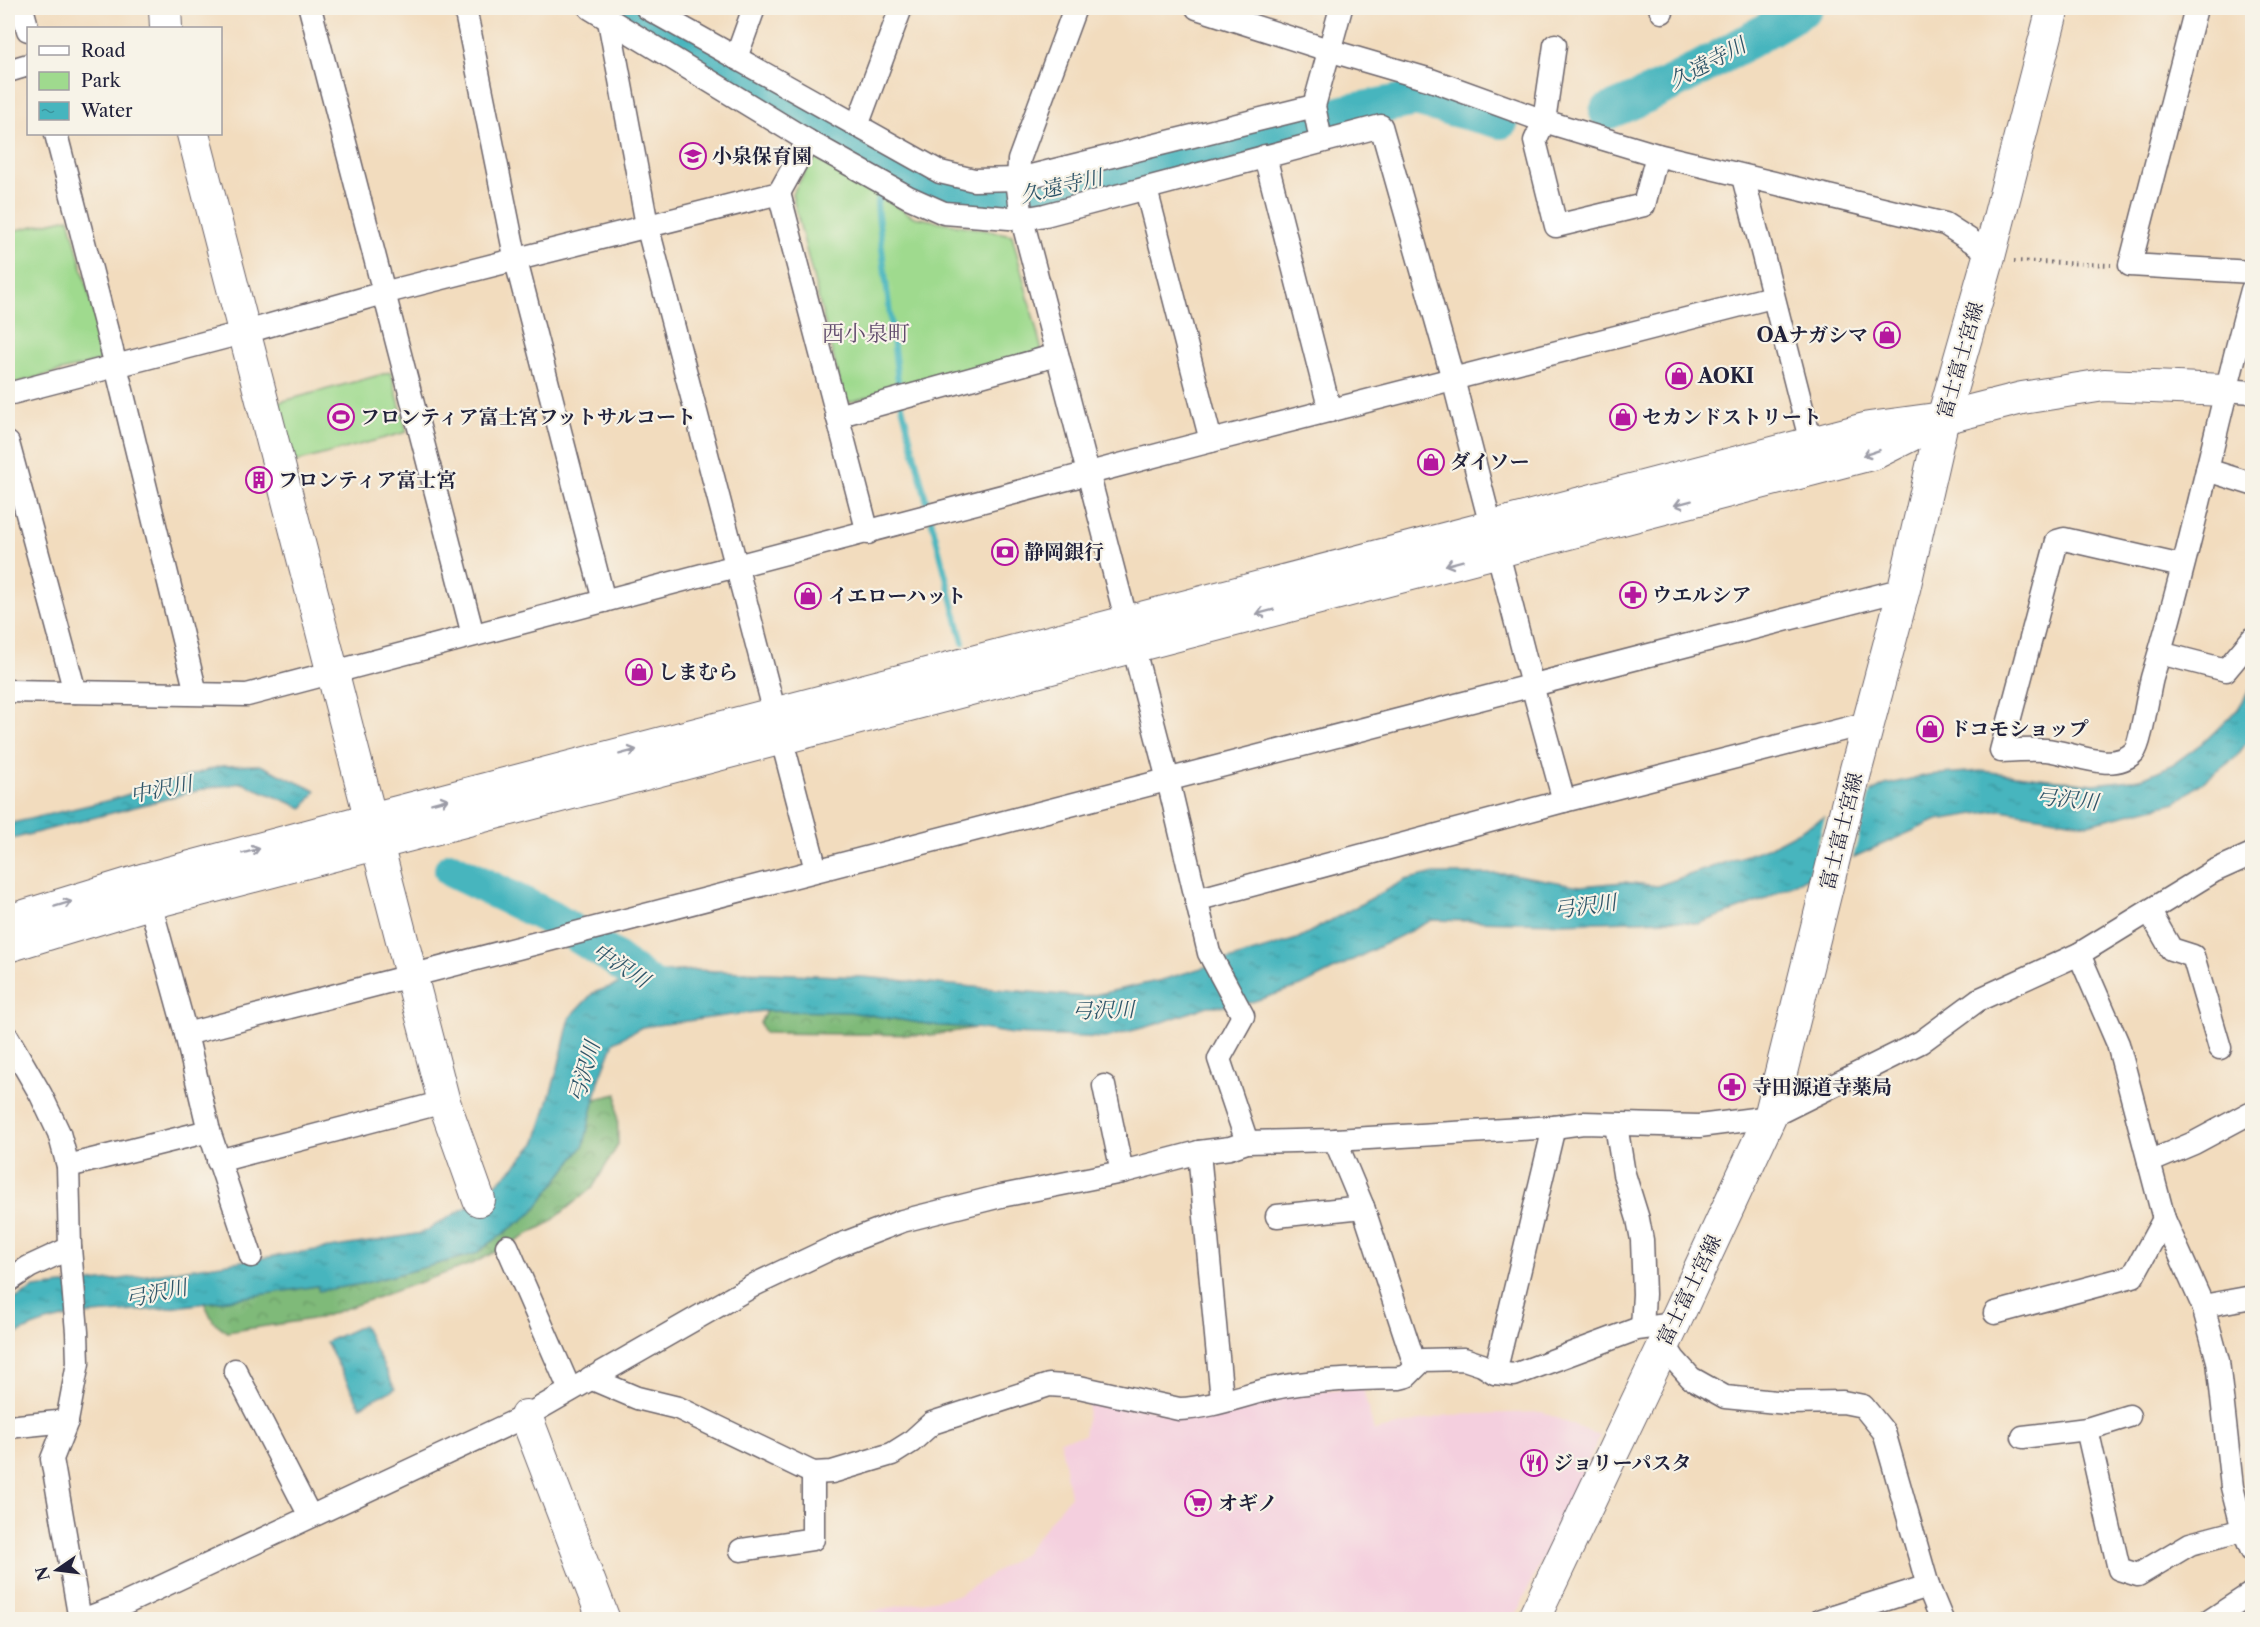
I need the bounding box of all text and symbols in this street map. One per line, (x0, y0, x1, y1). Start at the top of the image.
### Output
legend (27, 27, 222, 135)
water label: 久遠寺川 (1664, 31, 1752, 94)
text: Road (81, 40, 126, 62)
text: Park (81, 70, 122, 92)
text: Water (80, 100, 133, 122)
school or university icon: 小泉保育園 (678, 141, 708, 171)
place label: 小泉保育園 (712, 144, 812, 168)
water label: 久遠寺川 (1017, 164, 1107, 208)
street label: 富士富士宮線 (1932, 299, 1988, 421)
district label: 西小泉町 (822, 320, 910, 347)
shop icon: OAナガシマ (1872, 320, 1902, 350)
place label: OAナガシマ (1757, 323, 1868, 347)
shop icon: AOKI (1664, 361, 1694, 391)
place label: AOKI (1697, 364, 1754, 388)
sports icon: フロンティア富士宮フットサルコート (326, 402, 356, 432)
shop icon: セカンドストリート (1608, 402, 1638, 432)
place label: フロンティア富士宮フットサルコート (360, 405, 696, 429)
place label: セカンドストリート (1642, 405, 1822, 429)
shop icon: ダイソー (1416, 447, 1446, 477)
one-way arrow (1862, 448, 1881, 459)
place label: ダイソー (1450, 450, 1530, 474)
building icon: フロンティア富士宮 (244, 465, 274, 495)
place label: フロンティア富士宮 (278, 468, 456, 492)
one-way arrow (1674, 498, 1693, 509)
bank icon: 静岡銀行 (990, 537, 1020, 567)
place label: 静岡銀行 (1024, 540, 1104, 564)
one-way arrow (1445, 557, 1464, 569)
pharmacy icon: ウエルシア (1618, 580, 1648, 610)
shop icon: イエローハット (793, 581, 823, 611)
place label: ウエルシア (1652, 583, 1752, 607)
place label: イエローハット (828, 584, 966, 608)
one-way arrow (1256, 607, 1275, 618)
shop icon: しまむら (624, 657, 654, 687)
place label: しまむら (658, 660, 738, 684)
shop icon: ドコモショップ (1915, 714, 1945, 744)
place label: ドコモショップ (1950, 717, 2089, 741)
one-way arrow (619, 746, 638, 757)
water label: 中沢川 (128, 770, 196, 807)
street label: 富士富士宮線 (1815, 770, 1867, 892)
water label: 弓沢川 (2034, 783, 2102, 815)
one-way arrow (430, 795, 449, 807)
one-way arrow (241, 845, 260, 856)
water label: 弓沢川 (1552, 889, 1620, 923)
one-way arrow (54, 898, 73, 909)
water label: 中沢川 (588, 937, 656, 994)
water label: 弓沢川 (1071, 996, 1137, 1024)
water label: 弓沢川 (563, 1036, 605, 1106)
pharmacy icon: 寺田源道寺薬局 (1717, 1072, 1747, 1102)
place label: 寺田源道寺薬局 (1752, 1075, 1892, 1099)
street label: 富士富士宮線 (1652, 1231, 1726, 1349)
water label: 弓沢川 (123, 1274, 191, 1312)
restaurant icon: ジョリーパスタ (1519, 1448, 1549, 1478)
place label: ジョリーパスタ (1553, 1451, 1692, 1475)
supermarket icon: オギノ (1183, 1488, 1213, 1518)
place label: オギノ (1218, 1491, 1278, 1515)
north arrow (27, 1540, 87, 1600)
text: N (31, 1564, 54, 1583)

